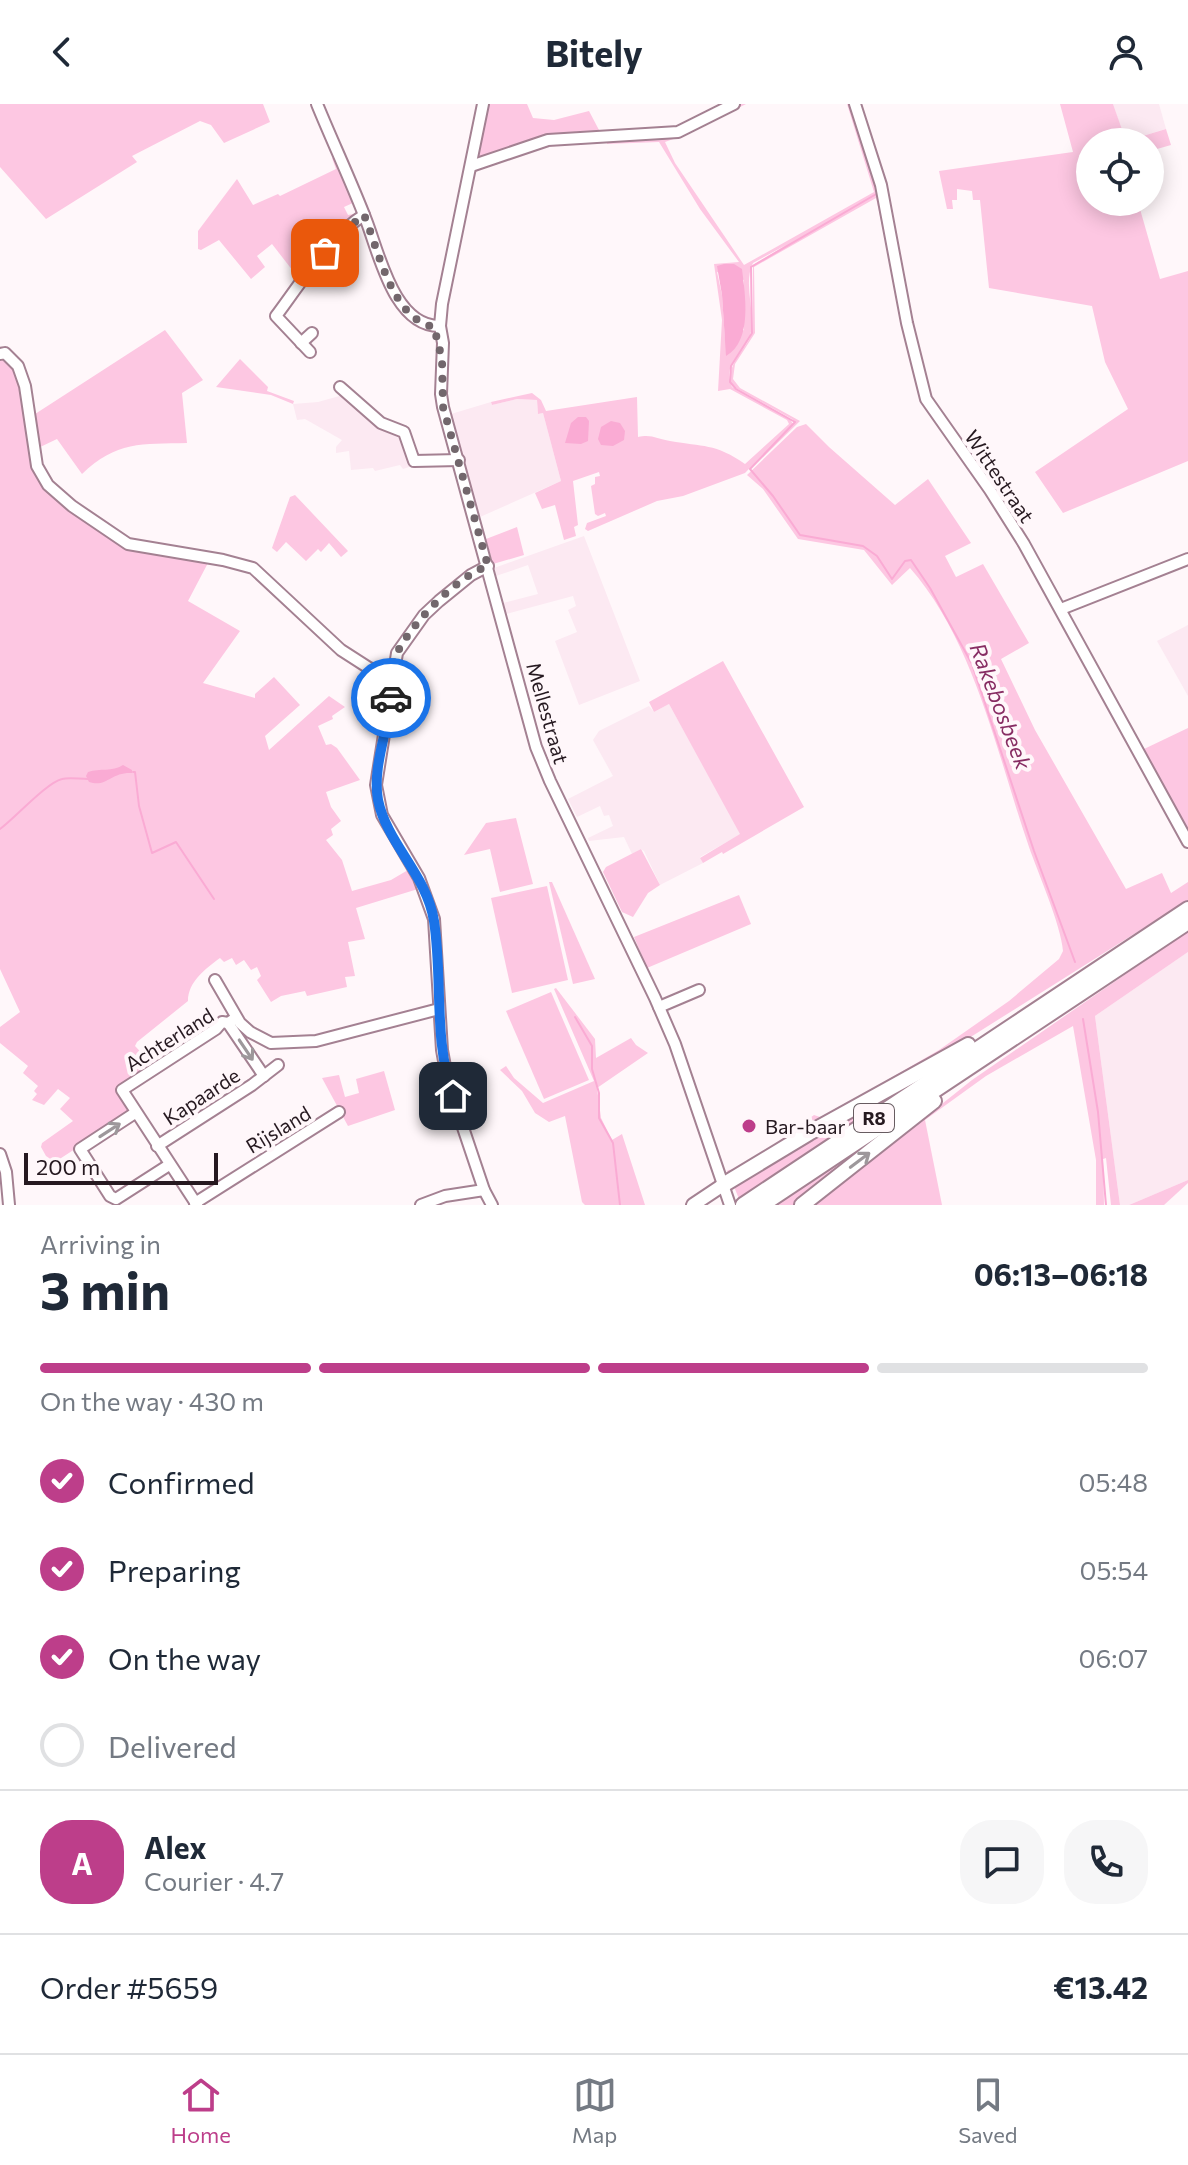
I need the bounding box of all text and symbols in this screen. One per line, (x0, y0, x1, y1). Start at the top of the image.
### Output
icon: back (40, 30, 84, 74)
text: Bitely (545, 30, 643, 74)
icon: person (1104, 30, 1148, 74)
map controls (1076, 128, 1164, 216)
button: locate (1076, 128, 1164, 216)
pin (291, 219, 359, 287)
icon: bag (303, 231, 347, 275)
street label: Wittestraat (960, 425, 1040, 527)
water label: Rakebosbeek (965, 639, 1038, 774)
courier (351, 658, 431, 738)
street label: Mellestraat (522, 659, 574, 767)
icon: car (369, 676, 413, 720)
street label: Achterland (120, 1002, 218, 1076)
one-way arrow (238, 1038, 254, 1060)
street label: Kapaarde (158, 1062, 244, 1130)
pin (419, 1062, 487, 1130)
icon: home (431, 1074, 475, 1118)
street label: Rijsland (241, 1100, 315, 1158)
road number: R8 (854, 1104, 894, 1132)
place label: Bar-baar (765, 1114, 846, 1138)
marker: Bar-baar (740, 1117, 758, 1135)
one-way arrow (98, 1121, 120, 1138)
scale bar (24, 1149, 218, 1185)
one-way arrow (849, 1151, 870, 1168)
text: 200 m (36, 1153, 100, 1180)
text: Arriving in (40, 1228, 161, 1259)
text: 06:13–06:18 (974, 1255, 1148, 1292)
text: 3 min (40, 1257, 170, 1321)
text: On the way · 430 m (40, 1385, 264, 1416)
icon: check (40, 1459, 84, 1503)
text: Confirmed (108, 1463, 255, 1500)
text: 05:48 (1079, 1466, 1148, 1497)
icon: check (40, 1547, 84, 1591)
text: Preparing (108, 1551, 241, 1588)
text: 05:54 (1079, 1554, 1148, 1585)
icon: check (40, 1635, 84, 1679)
text: On the way (108, 1639, 261, 1676)
text: 06:07 (1079, 1642, 1148, 1673)
text: Delivered (108, 1727, 237, 1764)
button: chat (960, 1820, 1044, 1904)
button: phone (1064, 1820, 1148, 1904)
text: Alex (144, 1828, 207, 1865)
text: A (71, 1844, 93, 1881)
text: Courier · 4.7 (144, 1865, 284, 1896)
text: Order #5659 (40, 1968, 218, 2005)
text: €13.42 (1053, 1968, 1148, 2005)
tab: Home (170, 2073, 231, 2148)
tab: Map (572, 2073, 617, 2148)
tab: Saved (958, 2073, 1018, 2148)

